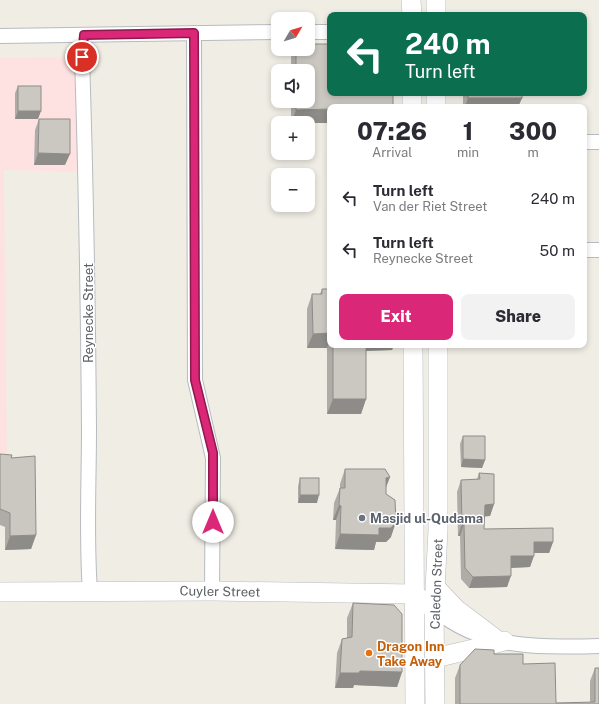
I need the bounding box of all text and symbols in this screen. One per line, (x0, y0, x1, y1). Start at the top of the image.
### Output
north arrow (271, 12, 315, 56)
map controls (271, 12, 315, 212)
text: 240 m (405, 27, 491, 60)
icon: left (339, 28, 391, 80)
pin (65, 40, 99, 74)
icon: arrive (71, 46, 93, 68)
text: Turn left (405, 61, 475, 82)
button: sound (271, 64, 315, 108)
button: + (271, 116, 315, 160)
text: 07:26 (357, 117, 427, 145)
text: 1 (463, 117, 473, 145)
text: 300 (509, 117, 557, 145)
text: Arrival (372, 145, 412, 160)
text: min (457, 145, 479, 160)
text: m (527, 145, 539, 160)
button: − (271, 168, 315, 212)
text: Turn left (373, 182, 434, 199)
icon: left (339, 187, 361, 209)
text: 240 m (531, 190, 575, 207)
text: Van der Riet Street (373, 199, 487, 214)
text: Turn left (373, 234, 434, 251)
icon: left (339, 239, 361, 261)
text: 50 m (540, 242, 575, 259)
text: Reynecke Street (373, 251, 473, 266)
street label: Reynecke Street (81, 263, 96, 363)
button: Exit (339, 294, 453, 340)
button: Share (461, 294, 575, 340)
position arrow (192, 501, 234, 543)
place label: Masjid ul-Qudama (370, 511, 483, 526)
marker: Masjid ul-Qudama (357, 513, 367, 523)
street label: Caledon Street (427, 538, 446, 630)
street label: Cuyler Street (180, 583, 260, 600)
place label: Dragon Inn Take Away (377, 639, 444, 669)
marker: Dragon Inn Take Away (364, 648, 374, 658)

